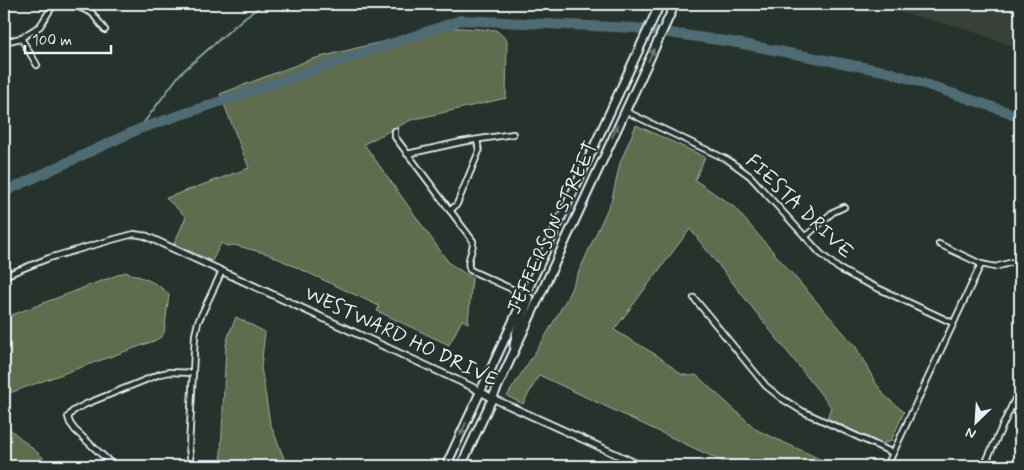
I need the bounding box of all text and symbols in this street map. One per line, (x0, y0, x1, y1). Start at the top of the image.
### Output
scale bar (25, 22, 111, 54)
text: 100 m (32, 31, 72, 51)
one-way arrow (647, 48, 655, 62)
one-way arrow (612, 124, 620, 138)
street label: JEFFERSON STREET (501, 137, 605, 319)
street label: FIESTA DRIVE (739, 149, 859, 265)
street label: WESTWARD HO DRIVE (300, 280, 502, 394)
north arrow (952, 398, 1002, 448)
one-way arrow (459, 422, 467, 436)
text: N (963, 423, 979, 443)

